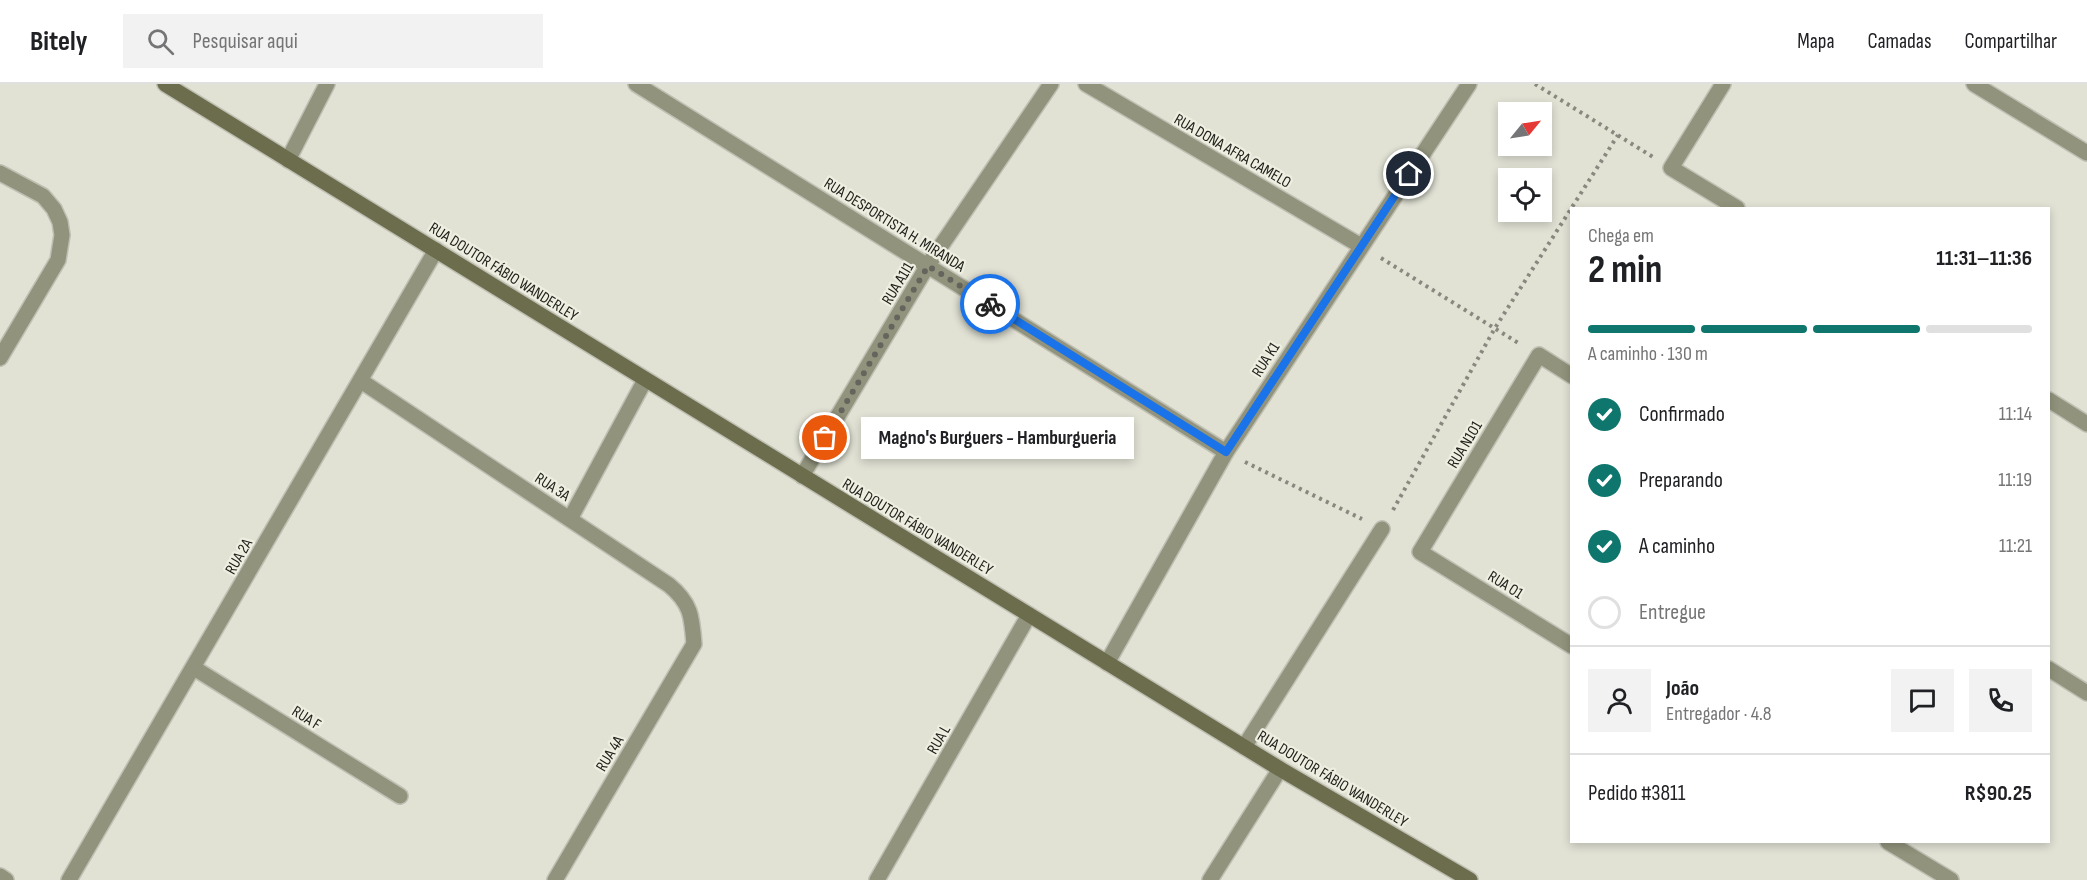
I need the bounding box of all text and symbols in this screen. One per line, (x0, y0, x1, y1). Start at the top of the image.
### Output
search box (123, 14, 543, 68)
text: Bitely (30, 25, 87, 58)
icon: search (144, 25, 177, 58)
text: Pesquisar aqui (192, 28, 298, 55)
text: Mapa (1797, 29, 1835, 54)
text: Camadas (1868, 29, 1931, 54)
text: Compartilhar (1964, 29, 2057, 54)
north arrow (1498, 102, 1552, 156)
map controls (1498, 102, 1552, 222)
street label: RUA DONA AFRA CAMELO (1170, 110, 1294, 193)
pin (1383, 148, 1434, 199)
icon: home (1392, 157, 1425, 190)
button: locate (1498, 168, 1552, 222)
street label: RUA DESPORTISTA H. MIRANDA (820, 174, 968, 276)
street label: RUA DOUTOR FÁBIO WANDERLEY (425, 219, 581, 326)
text: Chega em (1588, 224, 1654, 248)
text: 11:31–11:36 (1936, 245, 2032, 272)
text: 2 min (1588, 247, 1662, 294)
street label: RUA A1I1 (878, 259, 918, 308)
courier (960, 274, 1020, 334)
icon: bike (974, 288, 1007, 321)
street label: RUA K1 (1248, 339, 1285, 381)
text: A caminho · 130 m (1588, 342, 1708, 366)
icon: check (1588, 398, 1621, 431)
text: Confirmado (1639, 401, 1725, 428)
text: 11:14 (1999, 402, 2032, 426)
pin (799, 412, 850, 463)
callout: Magno's Burguers - Hamburgueria (861, 417, 1134, 459)
street label: RUA N1O1 (1444, 417, 1487, 472)
icon: bag (808, 421, 841, 454)
text: Magno's Burguers - Hamburgueria (879, 426, 1116, 450)
icon: check (1588, 464, 1621, 497)
text: Preparando (1639, 467, 1723, 494)
text: 11:19 (1998, 468, 2032, 492)
street label: RUA 3A (531, 469, 573, 506)
street label: RUA DOUTOR FÁBIO WANDERLEY (839, 475, 996, 580)
icon: check (1588, 530, 1621, 563)
text: A caminho (1639, 533, 1715, 560)
text: 11:21 (1999, 534, 2032, 558)
street label: RUA 2A (222, 535, 257, 578)
street label: RUA O1 (1484, 567, 1527, 604)
text: Entregue (1639, 599, 1706, 626)
button: person (1588, 669, 1651, 732)
button: chat (1891, 669, 1954, 732)
button: phone (1969, 669, 2032, 732)
text: João (1666, 675, 1699, 702)
street label: RUA F (288, 702, 324, 734)
text: Entregador · 4.8 (1666, 702, 1771, 726)
street label: RUA L (923, 722, 955, 758)
street label: RUA DOUTOR FÁBIO WANDERLEY (1254, 727, 1411, 832)
street label: RUA 4A (592, 732, 628, 775)
text: Pedido #3811 (1588, 780, 1685, 807)
text: R$90.25 (1965, 780, 2032, 807)

